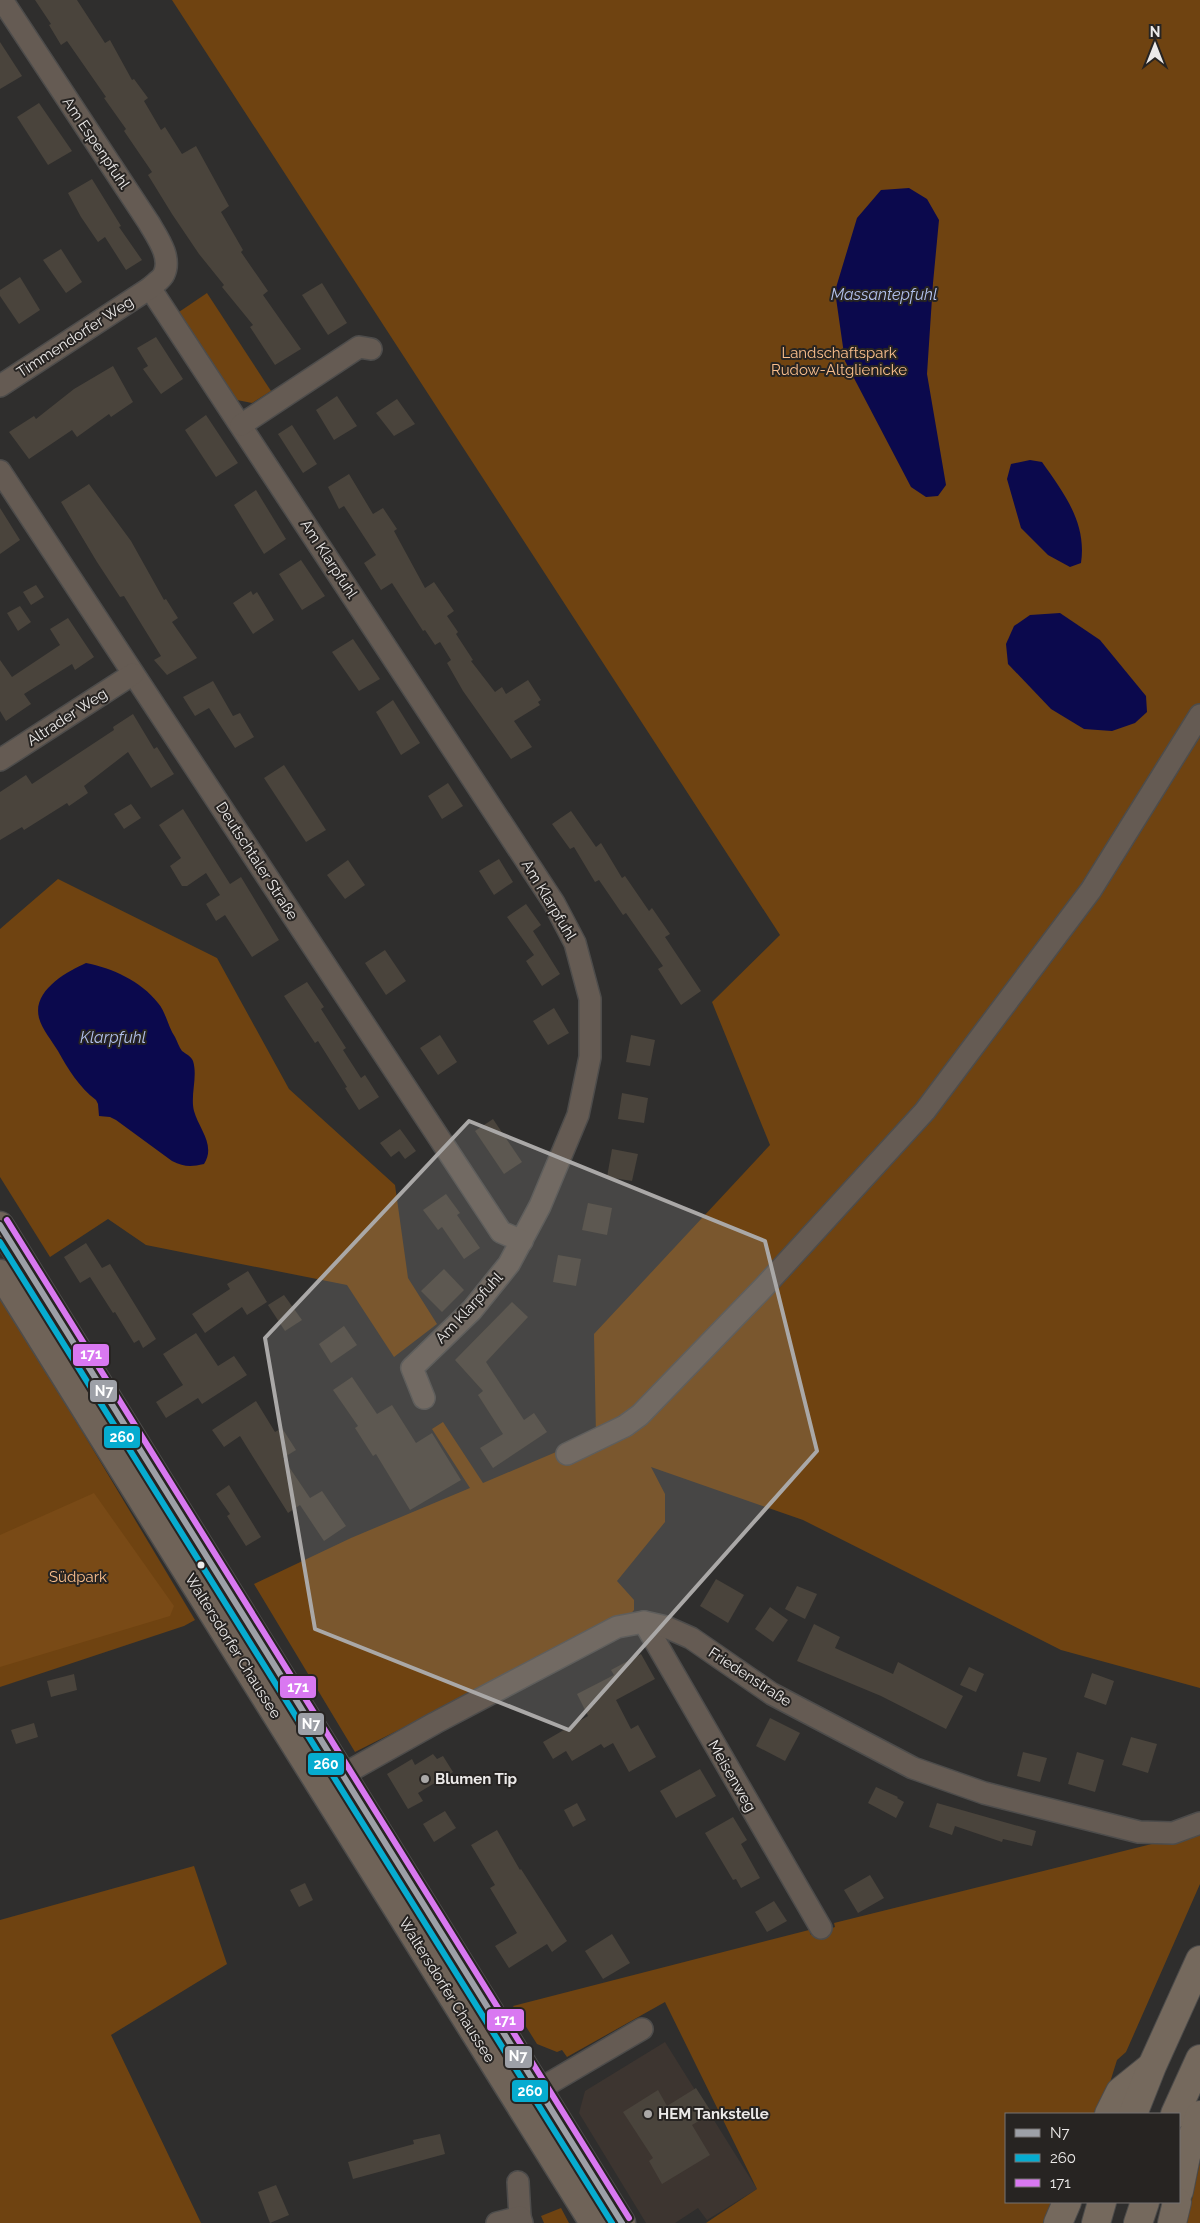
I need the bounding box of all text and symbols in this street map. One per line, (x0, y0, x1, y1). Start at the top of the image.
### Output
north arrow (1130, 20, 1180, 70)
text: N (1150, 24, 1160, 40)
street label: Am Espenpfuhl (59, 94, 134, 193)
water label: Massantepfuhl (831, 285, 937, 304)
street label: Timmendorfer Weg (13, 293, 137, 381)
park label: Landschaftspark Rudow-Altglienicke (771, 344, 907, 379)
street label: Am Klarpfuhl (297, 516, 362, 603)
street label: Altrader Weg (24, 684, 110, 750)
street label: Deutschtaler Straße (212, 799, 302, 923)
street label: Am Klarpfuhl (518, 856, 581, 944)
water label: Klarpfuhl (80, 1028, 146, 1047)
street label: Am Klarpfuhl (431, 1268, 507, 1347)
line badge: 171 (72, 1343, 110, 1367)
text: 171 (80, 1346, 102, 1362)
line badge: N7 (89, 1379, 118, 1403)
text: N7 (95, 1383, 113, 1399)
line badge: 260 (103, 1425, 141, 1449)
text: 260 (110, 1429, 135, 1445)
unlabelled marker (196, 1560, 206, 1570)
park label: Südpark (49, 1568, 107, 1586)
street label: Waltersdorfer Chaussee (181, 1570, 285, 1722)
street label: Friedenstraße (705, 1644, 795, 1711)
line badge: 171 (279, 1675, 317, 1699)
text: 171 (287, 1679, 309, 1695)
line badge: N7 (297, 1712, 325, 1736)
text: N7 (302, 1716, 320, 1732)
street label: Meisenweg (704, 1737, 760, 1815)
line badge: 260 (307, 1752, 345, 1776)
text: 260 (314, 1756, 339, 1772)
place label: Blumen Tip (435, 1770, 518, 1788)
marker: Blumen Tip (419, 1773, 431, 1785)
street label: Waltersdorfer Chaussee (395, 1914, 499, 2066)
line badge: 171 (486, 2008, 525, 2032)
text: 171 (494, 2012, 516, 2028)
line badge: N7 (504, 2045, 533, 2069)
text: N7 (509, 2048, 527, 2064)
line badge: 260 (511, 2079, 549, 2103)
text: 260 (518, 2083, 543, 2099)
place label: HEM Tankstelle (658, 2105, 769, 2123)
marker: HEM Tankstelle (642, 2108, 654, 2120)
legend (1005, 2113, 1180, 2203)
text: N7 (1050, 2124, 1070, 2142)
text: 260 (1050, 2149, 1076, 2167)
text: 171 (1050, 2174, 1071, 2192)

